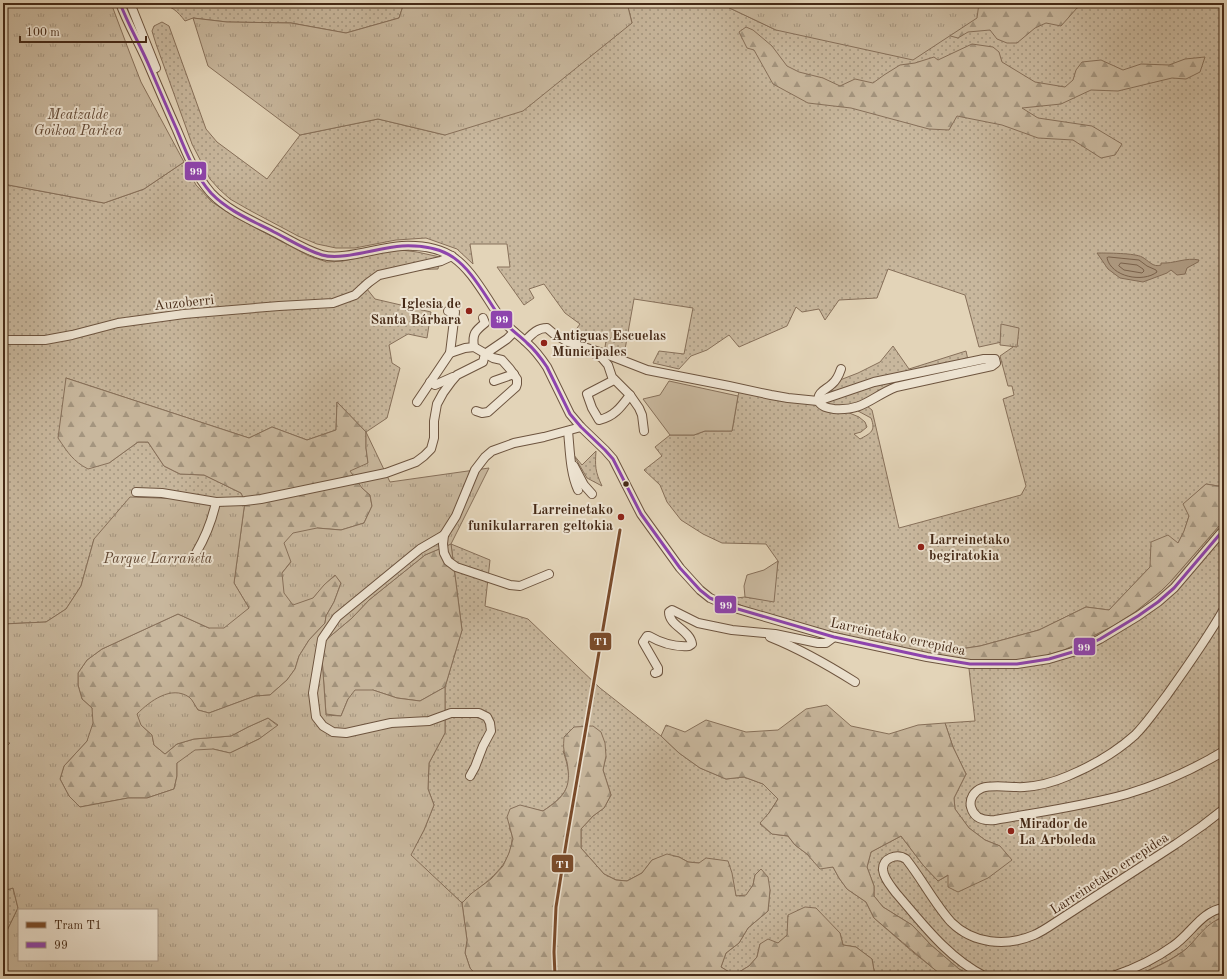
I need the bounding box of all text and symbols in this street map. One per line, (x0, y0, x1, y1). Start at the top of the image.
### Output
scale bar (20, 18, 146, 44)
text: 100 m (26, 27, 60, 39)
park label: Meatzalde Goikoa Parkea (34, 108, 123, 138)
line badge: 99 (184, 161, 207, 181)
text: 99 (190, 167, 202, 178)
street label: Auzoberri (153, 293, 215, 313)
place label: Iglesia de Santa Bárbara (370, 297, 461, 327)
marker: Iglesia de Santa Bárbara (464, 306, 474, 316)
line badge: 99 (490, 310, 513, 329)
text: 99 (496, 315, 508, 326)
place label: Antiguas Escuelas Municipales (552, 329, 666, 359)
marker: Antiguas Escuelas Municipales (539, 338, 549, 348)
unlabelled marker (621, 479, 631, 489)
place label: Larreinetako funikularraren geltokia (468, 503, 613, 533)
marker: Larreinetako funikularraren geltokia (616, 512, 626, 522)
place label: Larreinetako begiratokia (929, 533, 1010, 563)
marker: Larreinetako begiratokia (916, 542, 926, 552)
park label: Parque Larrañeta (103, 552, 213, 567)
line badge: 99 (714, 595, 737, 614)
text: 99 (720, 601, 732, 612)
street label: Larreinetako errepidea (829, 616, 967, 658)
line badge: T1 (589, 632, 612, 651)
text: T1 (594, 637, 608, 648)
line badge: 99 (1073, 637, 1096, 656)
text: 99 (1078, 643, 1090, 654)
place label: Mirador de La Arboleda (1019, 817, 1096, 847)
marker: Mirador de La Arboleda (1006, 826, 1016, 836)
street label: Larreinetako errepidea (1048, 830, 1171, 917)
line badge: T1 (551, 854, 574, 873)
text: T1 (556, 860, 570, 871)
legend (18, 909, 158, 961)
text: Tram T1 (54, 920, 102, 932)
text: 99 (54, 940, 68, 952)

